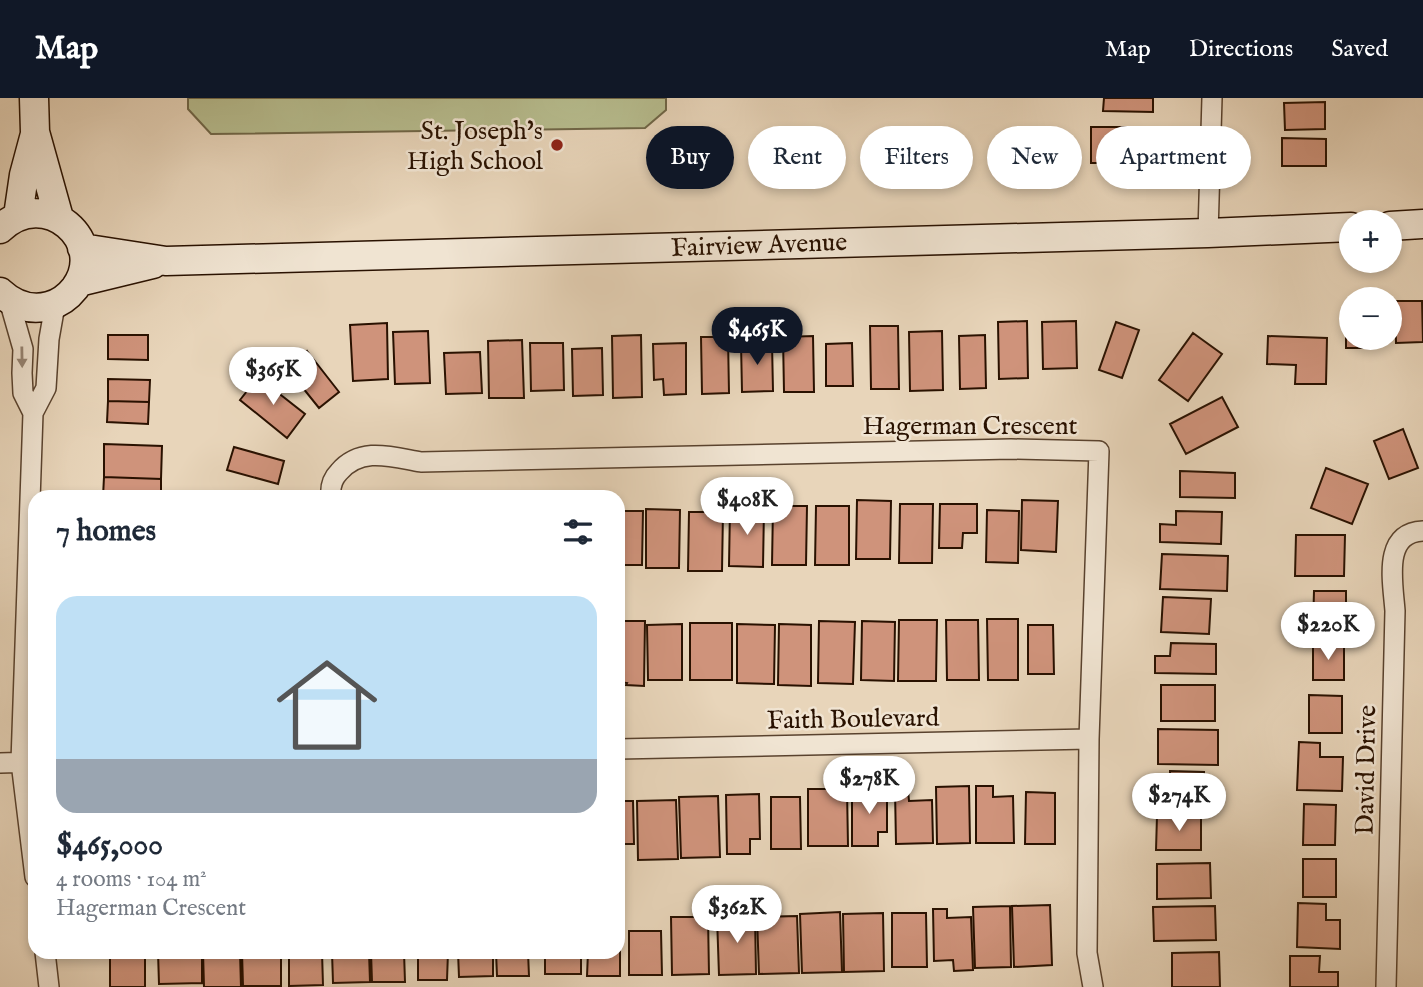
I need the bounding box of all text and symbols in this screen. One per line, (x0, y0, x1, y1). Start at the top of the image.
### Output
text: Map (35, 28, 98, 70)
text: Map (1105, 34, 1151, 65)
text: Directions (1189, 34, 1293, 65)
text: Saved (1331, 34, 1388, 65)
place label: St. Joseph's High School (407, 115, 544, 178)
chip: Buy (646, 126, 734, 189)
chip: Rent (748, 126, 846, 189)
chip: Filters (860, 126, 973, 189)
chip: New (987, 126, 1082, 189)
chip: Apartment (1096, 126, 1251, 189)
marker: St. Joseph's High School (549, 137, 565, 153)
map controls (1339, 210, 1402, 350)
button: + (1339, 210, 1402, 273)
street label: Fairview Avenue (670, 226, 848, 265)
button: − (1339, 287, 1402, 350)
pin: $465K (708, 308, 806, 367)
text: $465K (728, 315, 786, 344)
one-way arrow (16, 346, 27, 368)
pin: $365K (224, 348, 322, 407)
text: $365K (245, 355, 301, 384)
street label: Hagerman Crescent (863, 410, 1078, 443)
pin: $408K (698, 478, 796, 537)
text: $408K (717, 485, 777, 514)
text: 7 homes (56, 513, 156, 551)
icon: filters (559, 513, 597, 551)
pin: $220K (1279, 602, 1377, 662)
text: $220K (1297, 610, 1359, 639)
icon: home (264, 642, 390, 768)
street label: Faith Boulevard (767, 701, 940, 738)
street label: David Drive (1349, 705, 1384, 835)
pin: $278K (820, 756, 918, 816)
text: $278K (839, 764, 899, 793)
pin: $274K (1130, 774, 1228, 833)
text: $274K (1148, 781, 1210, 810)
text: $465,000 (56, 827, 163, 865)
text: 4 rooms · 104 m² (56, 865, 207, 894)
pin: $362K (688, 886, 786, 945)
text: $362K (708, 893, 766, 922)
text: Hagerman Crescent (56, 894, 246, 923)

